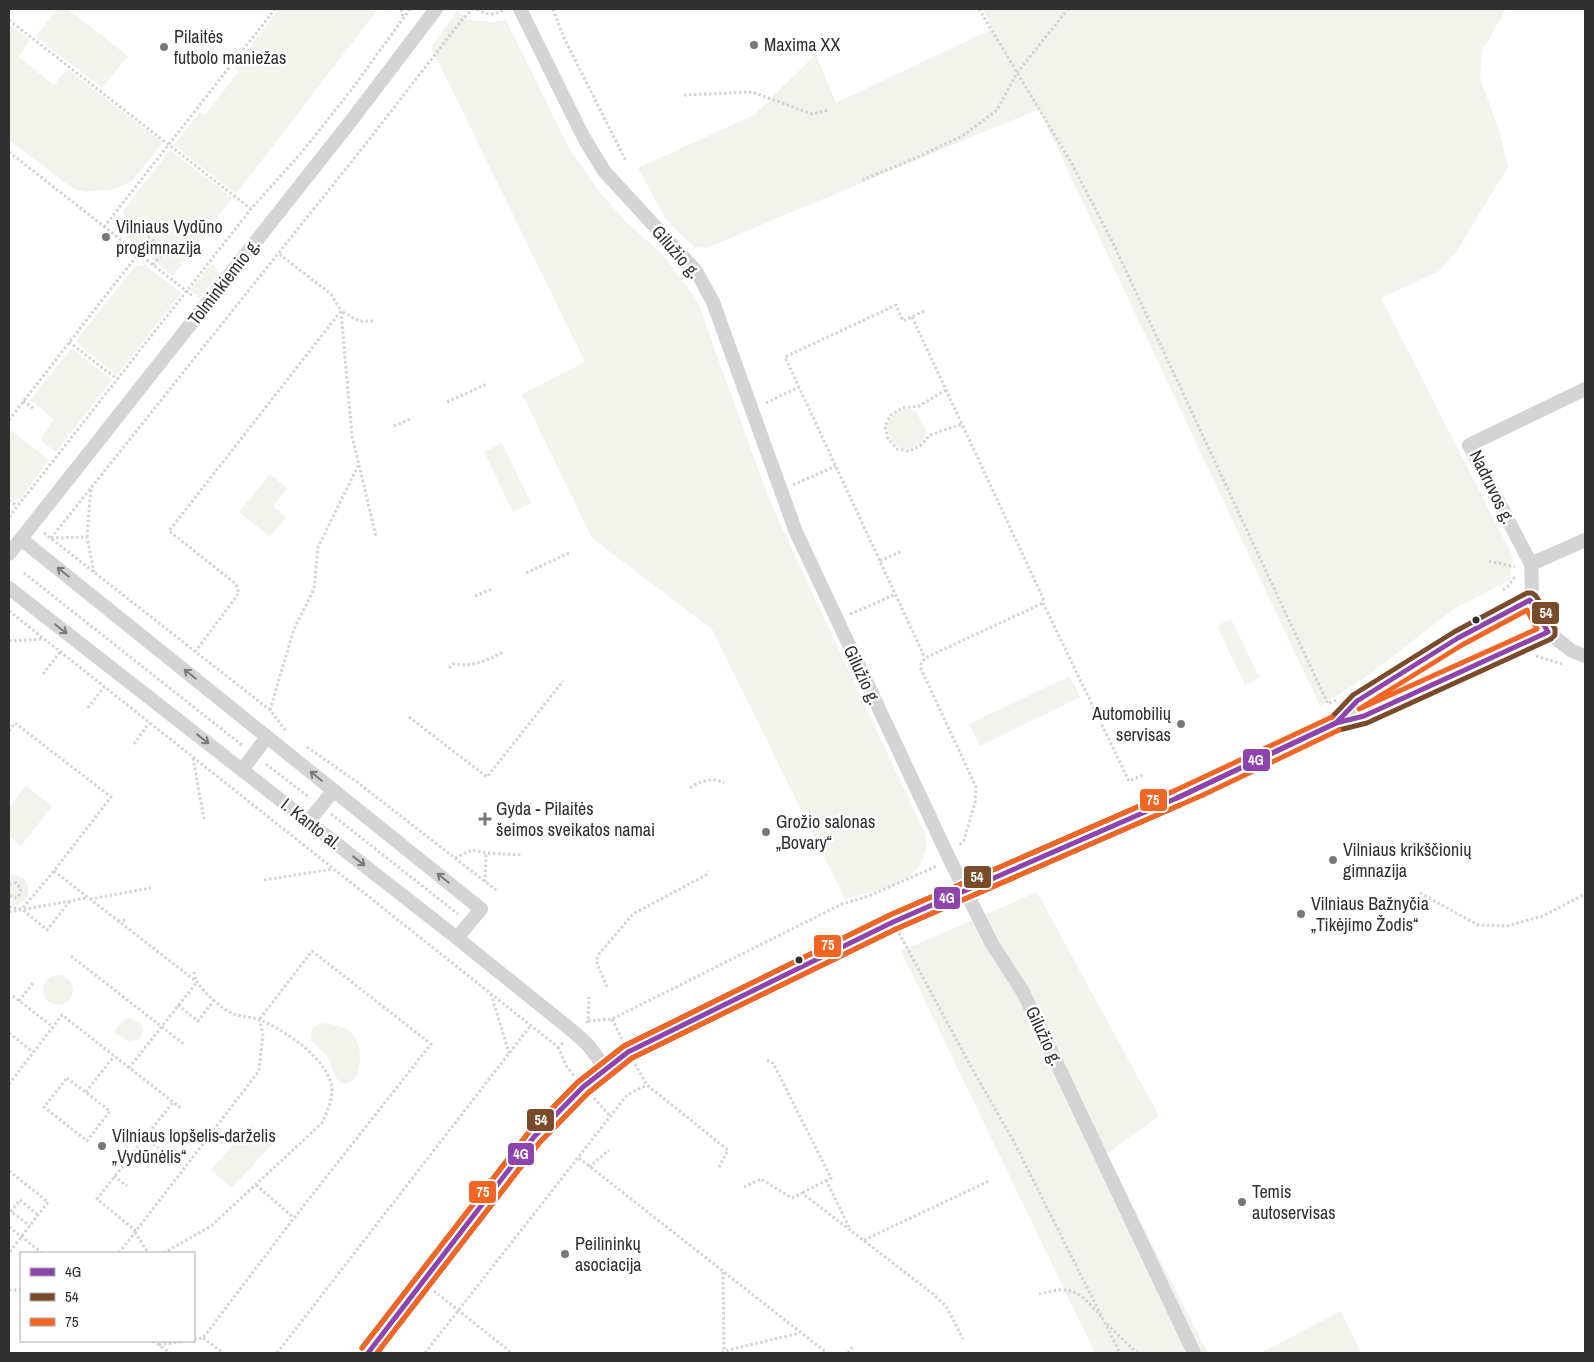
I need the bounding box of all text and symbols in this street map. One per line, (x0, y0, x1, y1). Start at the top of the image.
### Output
place label: Pilaitės futbolo maniežas (174, 24, 286, 70)
place label: Maxima XX (764, 32, 840, 57)
marker: Maxima XX (748, 39, 760, 51)
marker: Pilaitės futbolo maniežas (158, 41, 170, 53)
place label: Vilniaus Vydūno progimnazija (116, 214, 223, 260)
street label: Gilužio g. (646, 220, 707, 284)
marker: Vilniaus Vydūno progimnazija (100, 231, 112, 243)
street label: Tolminkiemio g. (182, 233, 266, 330)
street label: Nadruvos g. (1464, 446, 1521, 528)
one-way arrow (57, 567, 70, 578)
line badge: 54 (1531, 601, 1560, 625)
text: 54 (1540, 604, 1553, 622)
unlabelled marker (1471, 615, 1481, 625)
one-way arrow (54, 623, 67, 634)
street label: Gilužio g. (838, 641, 887, 709)
one-way arrow (184, 669, 197, 680)
place label: Automobilių servisas (1091, 701, 1172, 747)
marker: Automobilių servisas (1175, 718, 1187, 730)
one-way arrow (196, 734, 209, 745)
line badge: 4G (1242, 748, 1271, 772)
text: 4G (1248, 751, 1264, 769)
one-way arrow (310, 771, 323, 782)
line badge: 75 (1139, 788, 1168, 812)
text: 75 (1147, 791, 1160, 809)
street label: I. Kanto al. (276, 792, 347, 855)
place label: Gyda - Pilaitės šeimos sveikatos namai (496, 796, 655, 842)
place label: Grožio salonas „Bovary“ (776, 809, 875, 855)
marker: Gyda - Pilaitės šeimos sveikatos namai (478, 812, 492, 826)
marker: Grožio salonas „Bovary“ (760, 826, 772, 838)
place label: Vilniaus krikščionių gimnazija (1343, 837, 1472, 883)
marker: Vilniaus krikščionių gimnazija (1327, 854, 1339, 866)
one-way arrow (352, 855, 365, 866)
line badge: 54 (963, 865, 992, 889)
text: 54 (971, 868, 984, 886)
one-way arrow (437, 872, 450, 883)
line badge: 4G (933, 886, 961, 910)
text: 4G (939, 889, 955, 907)
place label: Vilniaus Bažnyčia „Tikėjimo Žodis“ (1311, 891, 1429, 937)
marker: Vilniaus Bažnyčia „Tikėjimo Žodis“ (1295, 908, 1307, 920)
line badge: 75 (813, 934, 842, 958)
text: 75 (822, 936, 835, 954)
unlabelled marker (794, 955, 804, 965)
street label: Gilužio g. (1020, 1002, 1069, 1070)
line badge: 54 (526, 1108, 555, 1132)
text: 54 (535, 1111, 548, 1129)
place label: Vilniaus lopšelis-darželis „Vydūnėlis“ (112, 1123, 276, 1169)
marker: Vilniaus lopšelis-darželis „Vydūnėlis“ (96, 1140, 108, 1152)
line badge: 4G (507, 1142, 535, 1166)
text: 4G (513, 1145, 529, 1163)
place label: Temis autoservisas (1252, 1179, 1336, 1225)
line badge: 75 (468, 1180, 497, 1204)
text: 75 (477, 1183, 490, 1201)
marker: Temis autoservisas (1236, 1196, 1248, 1208)
place label: Peilininkų asociacija (575, 1231, 641, 1277)
marker: Peilininkų asociacija (559, 1248, 571, 1260)
legend (20, 1252, 195, 1342)
text: 4G (65, 1261, 81, 1282)
text: 54 (65, 1286, 79, 1307)
text: 75 (65, 1311, 79, 1332)

